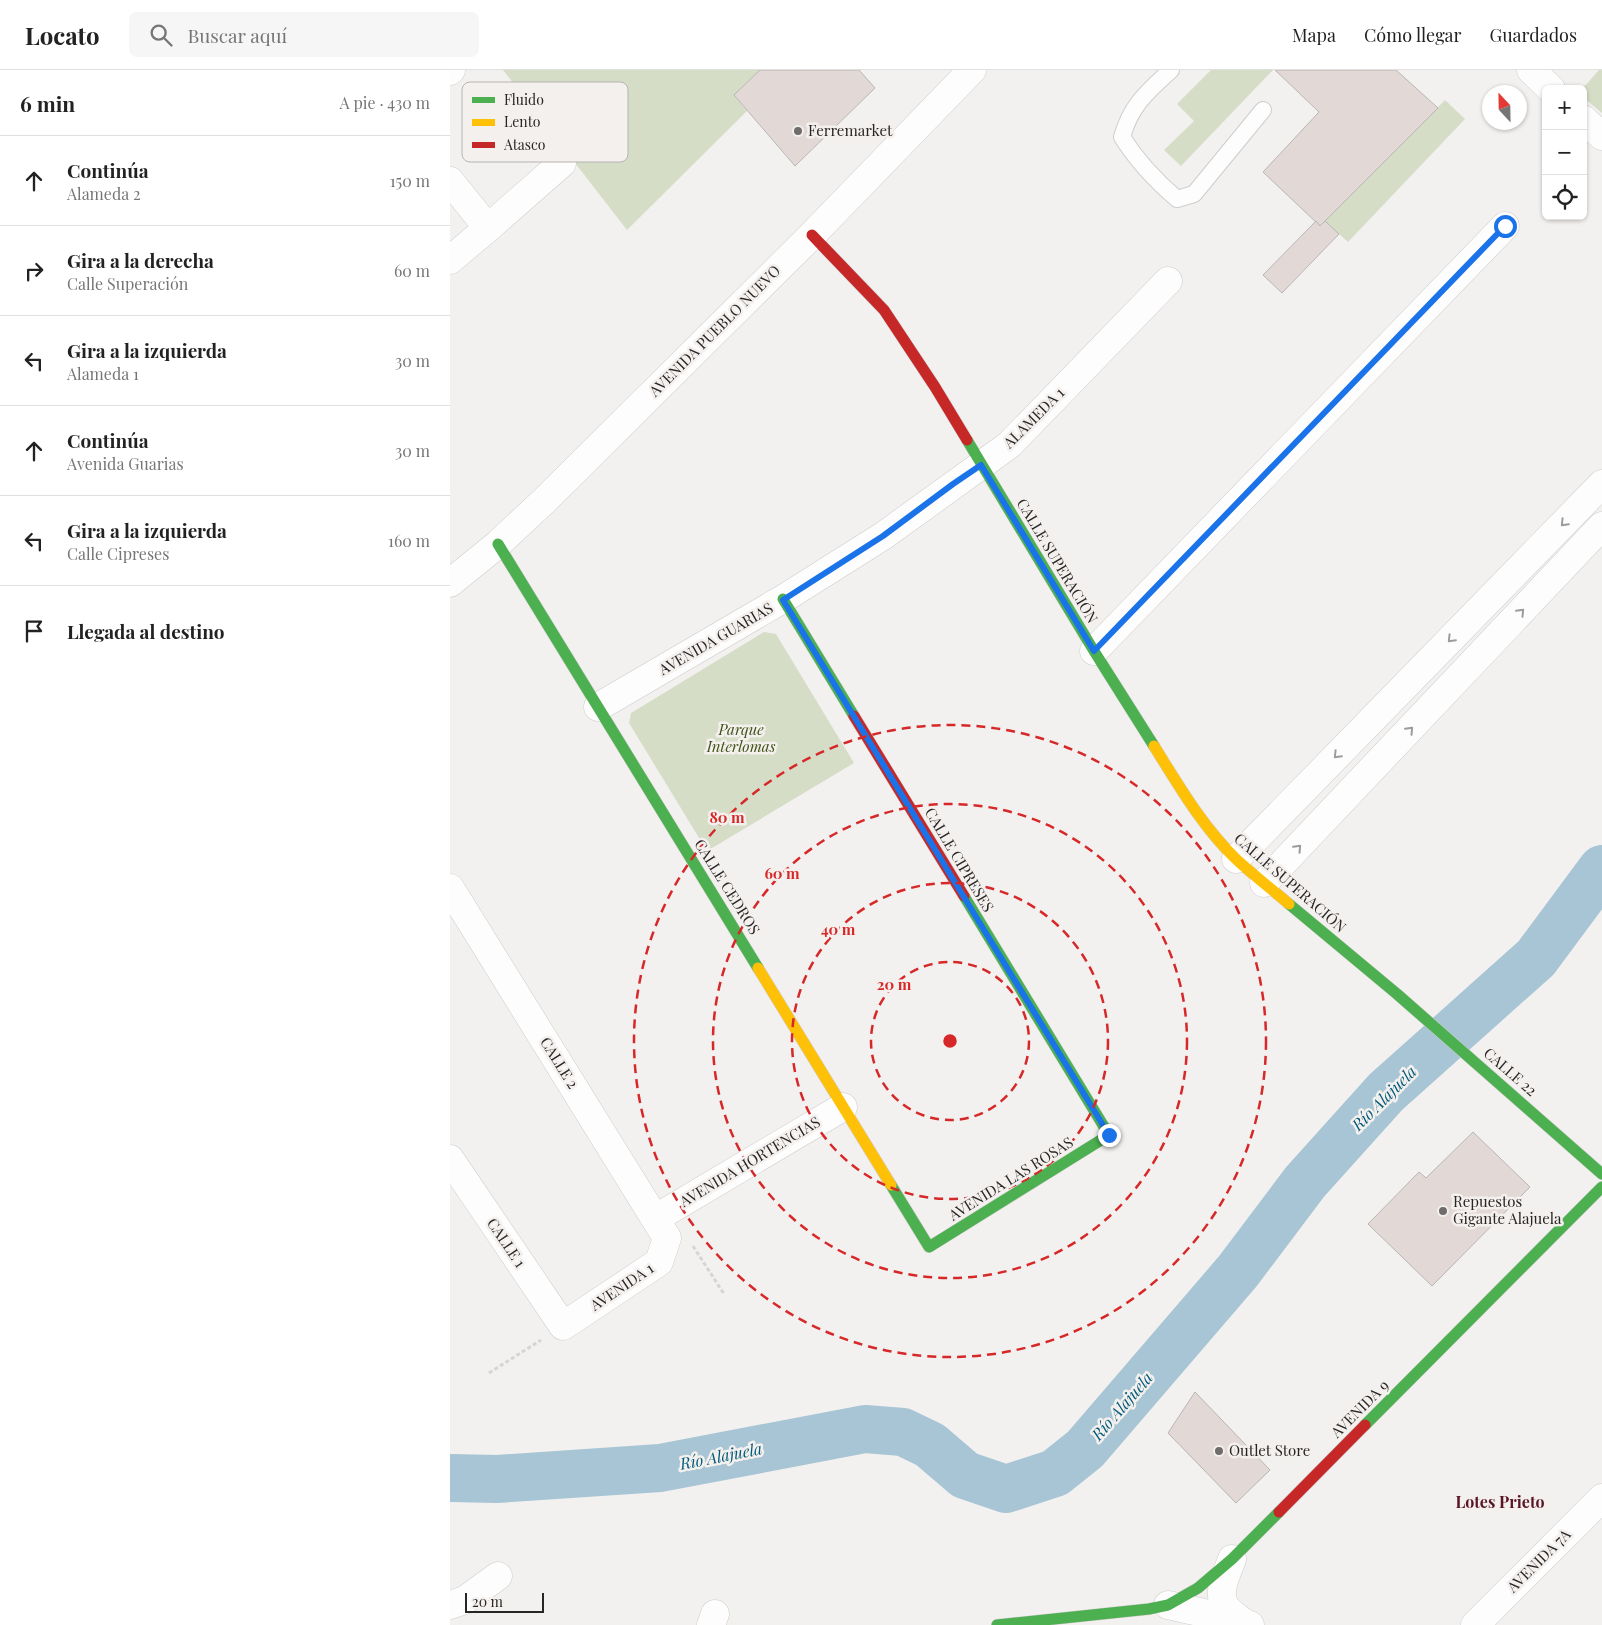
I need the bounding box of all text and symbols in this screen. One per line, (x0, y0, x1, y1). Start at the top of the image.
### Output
search box (129, 12, 479, 57)
text: Locato (25, 19, 99, 51)
icon: search (147, 21, 175, 49)
text: Buscar aquí (187, 22, 287, 48)
text: Mapa (1292, 23, 1336, 47)
text: Cómo llegar (1364, 23, 1461, 47)
text: Guardados (1489, 23, 1577, 47)
legend (462, 82, 628, 162)
north arrow (1482, 85, 1527, 130)
map controls (1542, 85, 1587, 220)
button: + (1542, 85, 1587, 130)
text: 6 min (20, 89, 75, 117)
text: Fluido (504, 90, 544, 109)
text: A pie · 430 m (339, 92, 430, 113)
text: Lento (504, 112, 541, 131)
place label: Ferremarket (808, 120, 893, 140)
marker: Ferremarket (792, 125, 804, 137)
button: − (1542, 130, 1587, 175)
text: Atasco (503, 135, 546, 154)
text: Continúa (67, 157, 149, 183)
icon: ahead (20, 167, 48, 195)
text: 150 m (390, 170, 430, 191)
button: locate (1542, 175, 1587, 220)
text: Alameda 2 (67, 183, 141, 204)
route start (1494, 215, 1517, 238)
text: Gira a la derecha (67, 247, 214, 273)
icon: right (20, 257, 48, 285)
text: 60 m (394, 260, 430, 281)
street label: AVENIDA PUEBLO NUEVO (644, 260, 784, 401)
text: Calle Superación (67, 273, 188, 294)
text: Gira a la izquierda (67, 337, 227, 363)
icon: left (20, 347, 48, 375)
text: 30 m (395, 350, 430, 371)
text: Alameda 1 (67, 363, 139, 384)
street label: ALAMEDA 1 (998, 382, 1068, 453)
text: Continúa (67, 427, 149, 453)
icon: ahead (20, 437, 48, 465)
text: 30 m (395, 440, 430, 461)
text: Avenida Guarias (67, 453, 184, 474)
street label: CALLE SUPERACIÓN (1013, 494, 1103, 627)
text: Gira a la izquierda (67, 517, 227, 543)
one-way arrow (1561, 517, 1570, 526)
icon: left (20, 527, 48, 555)
text: 160 m (388, 530, 430, 551)
text: Calle Cipreses (67, 543, 169, 564)
street label: AVENIDA GUARIAS (654, 597, 776, 679)
one-way arrow (1515, 608, 1524, 617)
icon: arrive (20, 617, 48, 645)
text: Llegada al destino (67, 618, 225, 644)
one-way arrow (1448, 633, 1457, 642)
park label: Parque Interlomas (706, 719, 776, 756)
one-way arrow (1404, 726, 1413, 735)
one-way arrow (1334, 749, 1343, 758)
street label: CALLE CIPRESES (921, 804, 999, 915)
text: 80 m (709, 807, 745, 827)
street label: CALLE SUPERACIÓN (1230, 828, 1351, 937)
street label: CALLE CEDROS (690, 835, 765, 938)
one-way arrow (1292, 844, 1301, 853)
text: 60 m (764, 863, 800, 883)
text: 40 m (821, 919, 856, 939)
text: 20 m (877, 974, 912, 994)
centre of rings (941, 1032, 959, 1050)
street label: CALLE 2 (536, 1033, 583, 1092)
street label: CALLE 22 (1480, 1043, 1542, 1100)
water label: Río Alajuela (1346, 1061, 1421, 1135)
street label: AVENIDA HORTENCIAS (675, 1111, 823, 1212)
route end (1098, 1124, 1121, 1147)
street label: AVENIDA LAS ROSAS (944, 1132, 1076, 1225)
place label: Repuestos Gigante Alajuela (1453, 1191, 1562, 1228)
marker: Repuestos Gigante Alajuela (1437, 1205, 1449, 1217)
street label: CALLE 1 (483, 1214, 531, 1271)
street label: AVENIDA 1 (585, 1257, 657, 1315)
water label: Río Alajuela (1086, 1367, 1157, 1445)
street label: AVENIDA 9 (1325, 1375, 1393, 1442)
water label: Río Alajuela (677, 1437, 764, 1474)
place label: Outlet Store (1229, 1440, 1310, 1460)
marker: Outlet Store (1213, 1445, 1225, 1457)
district label: Lotes Prieto (1455, 1491, 1545, 1512)
street label: AVENIDA 7A (1501, 1524, 1575, 1597)
scale bar (465, 1590, 544, 1613)
text: 20 m (472, 1592, 503, 1611)

